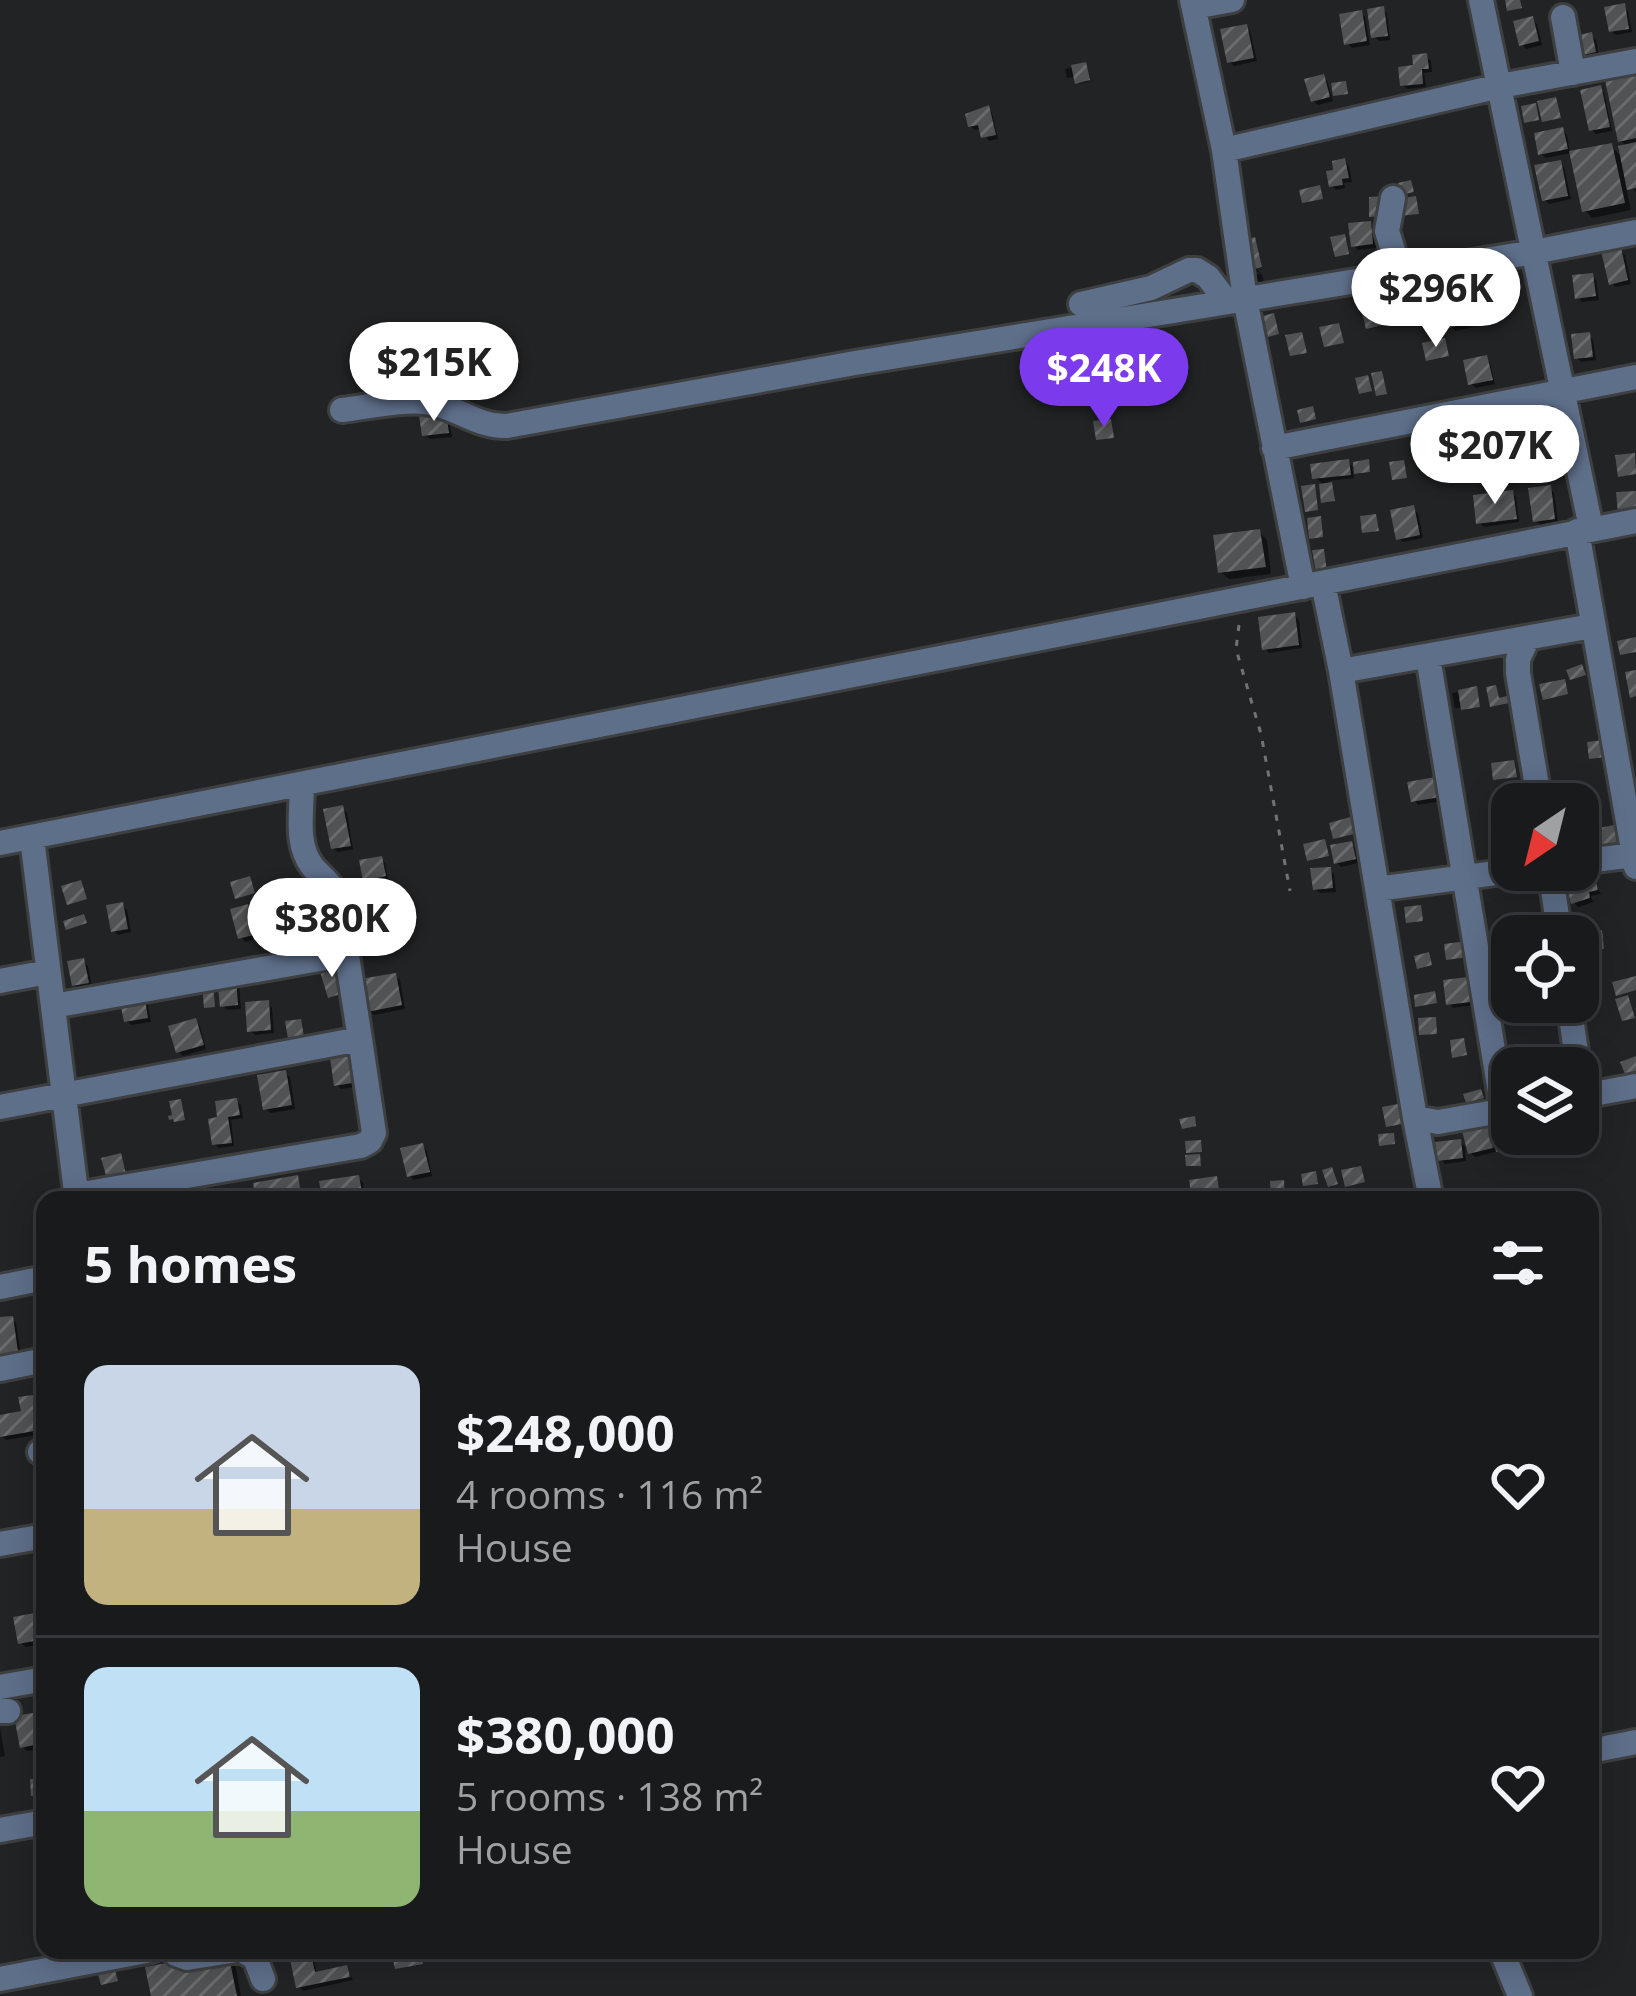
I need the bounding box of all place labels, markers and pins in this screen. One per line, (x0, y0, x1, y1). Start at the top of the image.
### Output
pin: $296K (1352, 248, 1520, 350)
pin: $215K (350, 322, 518, 424)
pin: $248K (1020, 328, 1188, 430)
pin: $207K (1411, 405, 1579, 507)
pin: $380K (248, 878, 416, 980)

